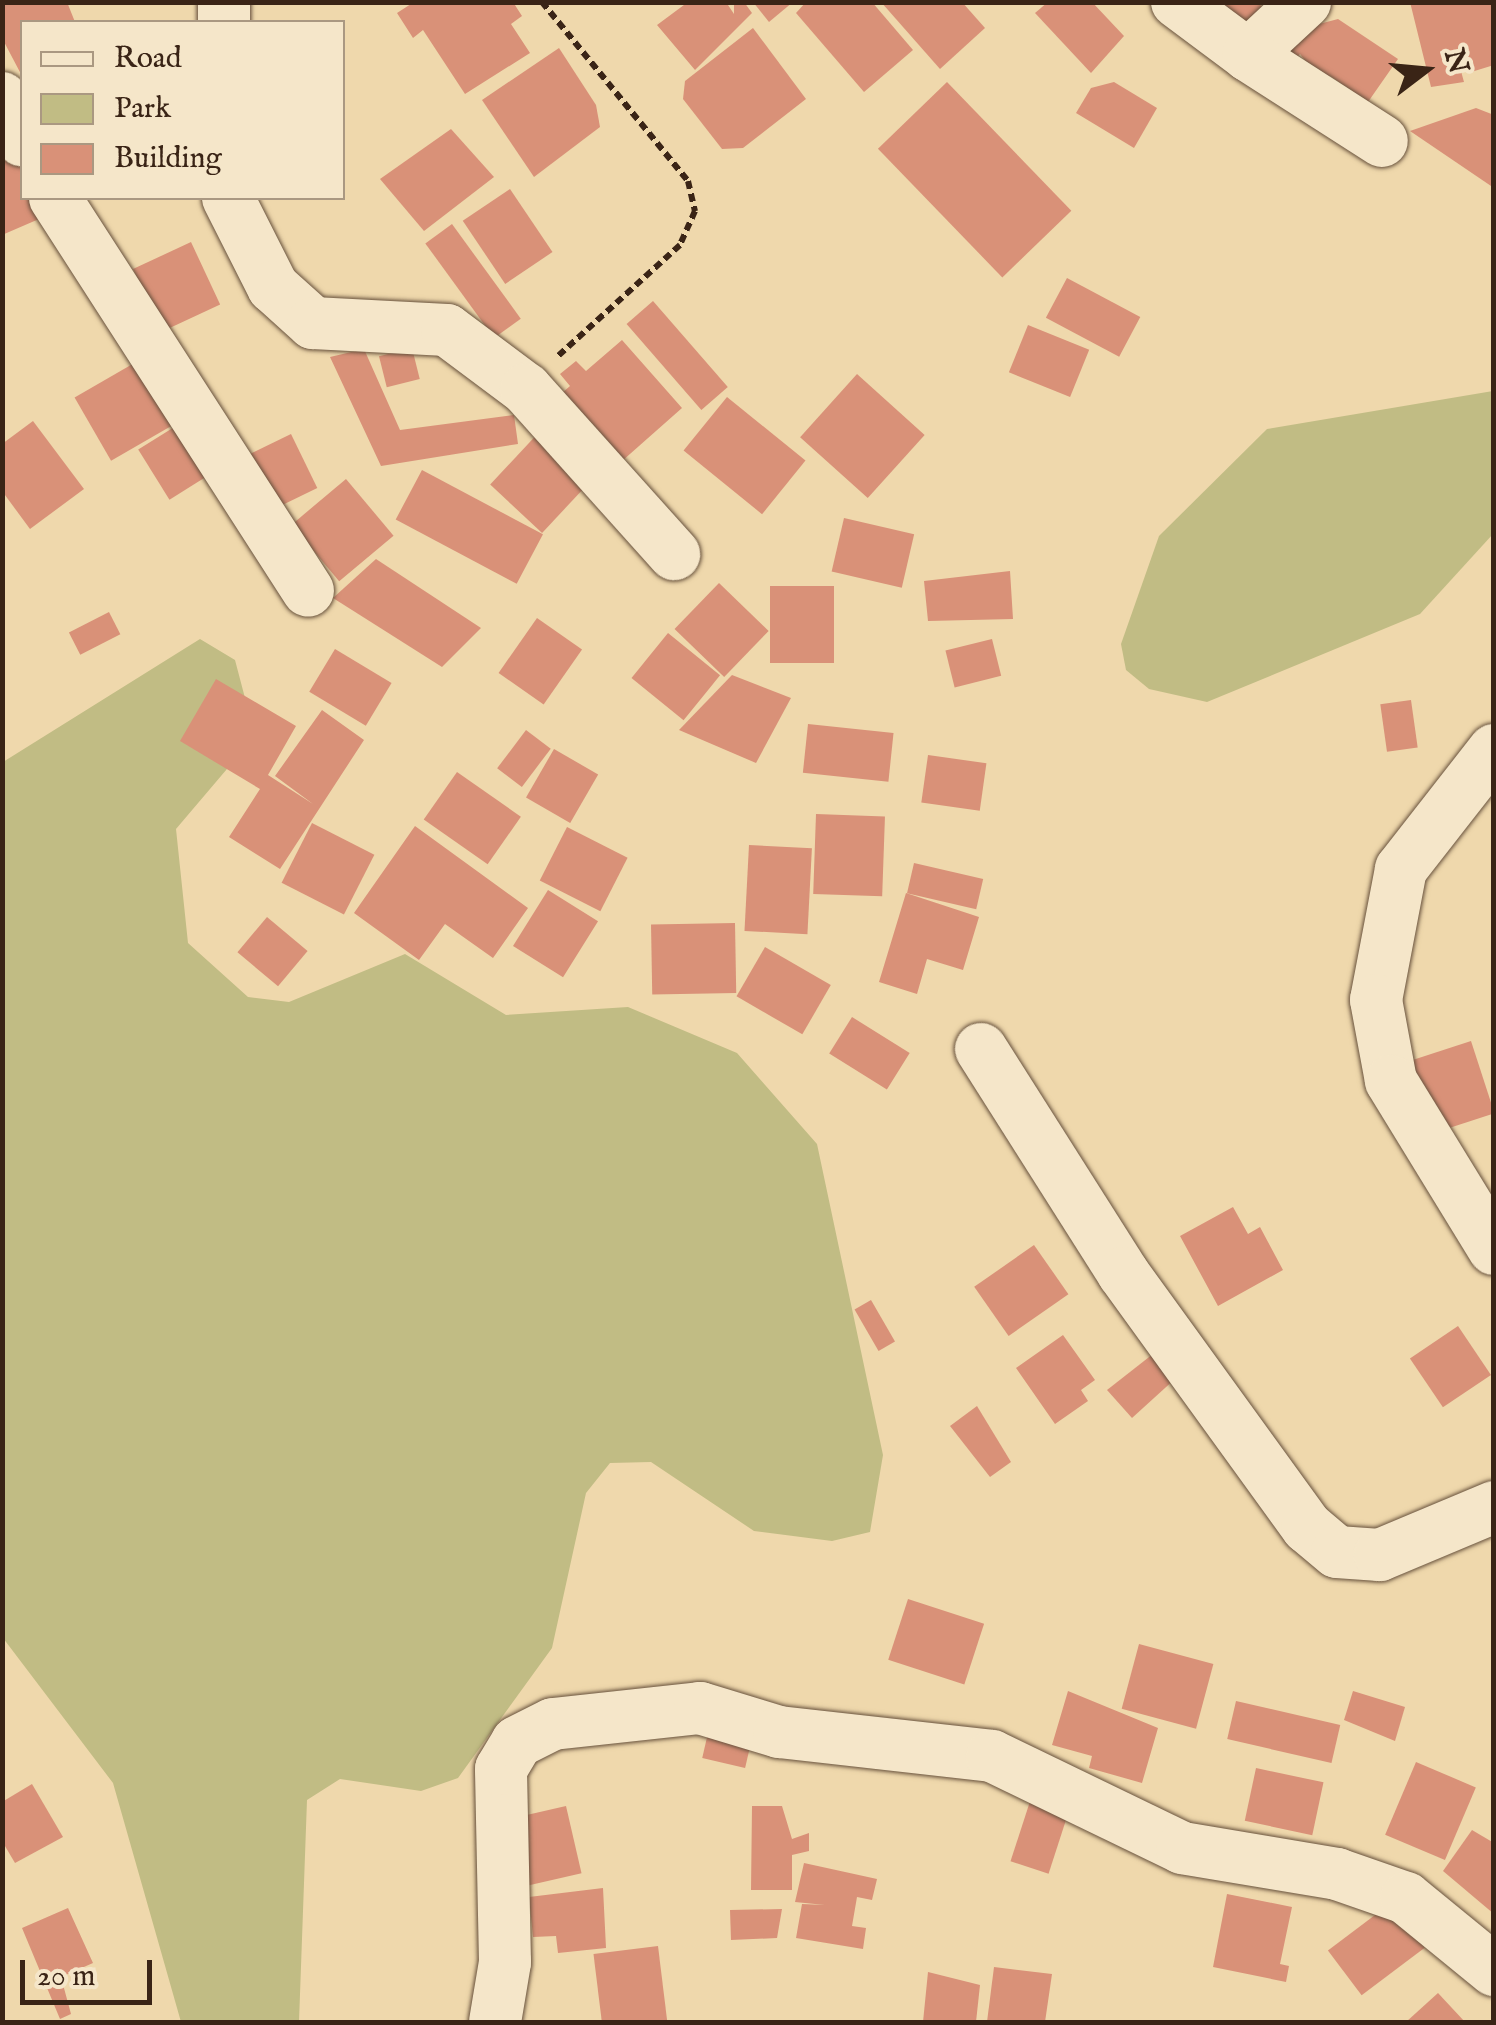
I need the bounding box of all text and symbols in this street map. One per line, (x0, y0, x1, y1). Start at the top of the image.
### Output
legend (20, 20, 345, 200)
north arrow (1376, 20, 1476, 120)
text: Road (114, 40, 182, 78)
text: N (1435, 45, 1475, 78)
text: Park (114, 90, 171, 128)
text: Building (114, 140, 222, 178)
scale bar (25, 1940, 158, 2002)
text: 20 m (37, 1958, 96, 1996)

